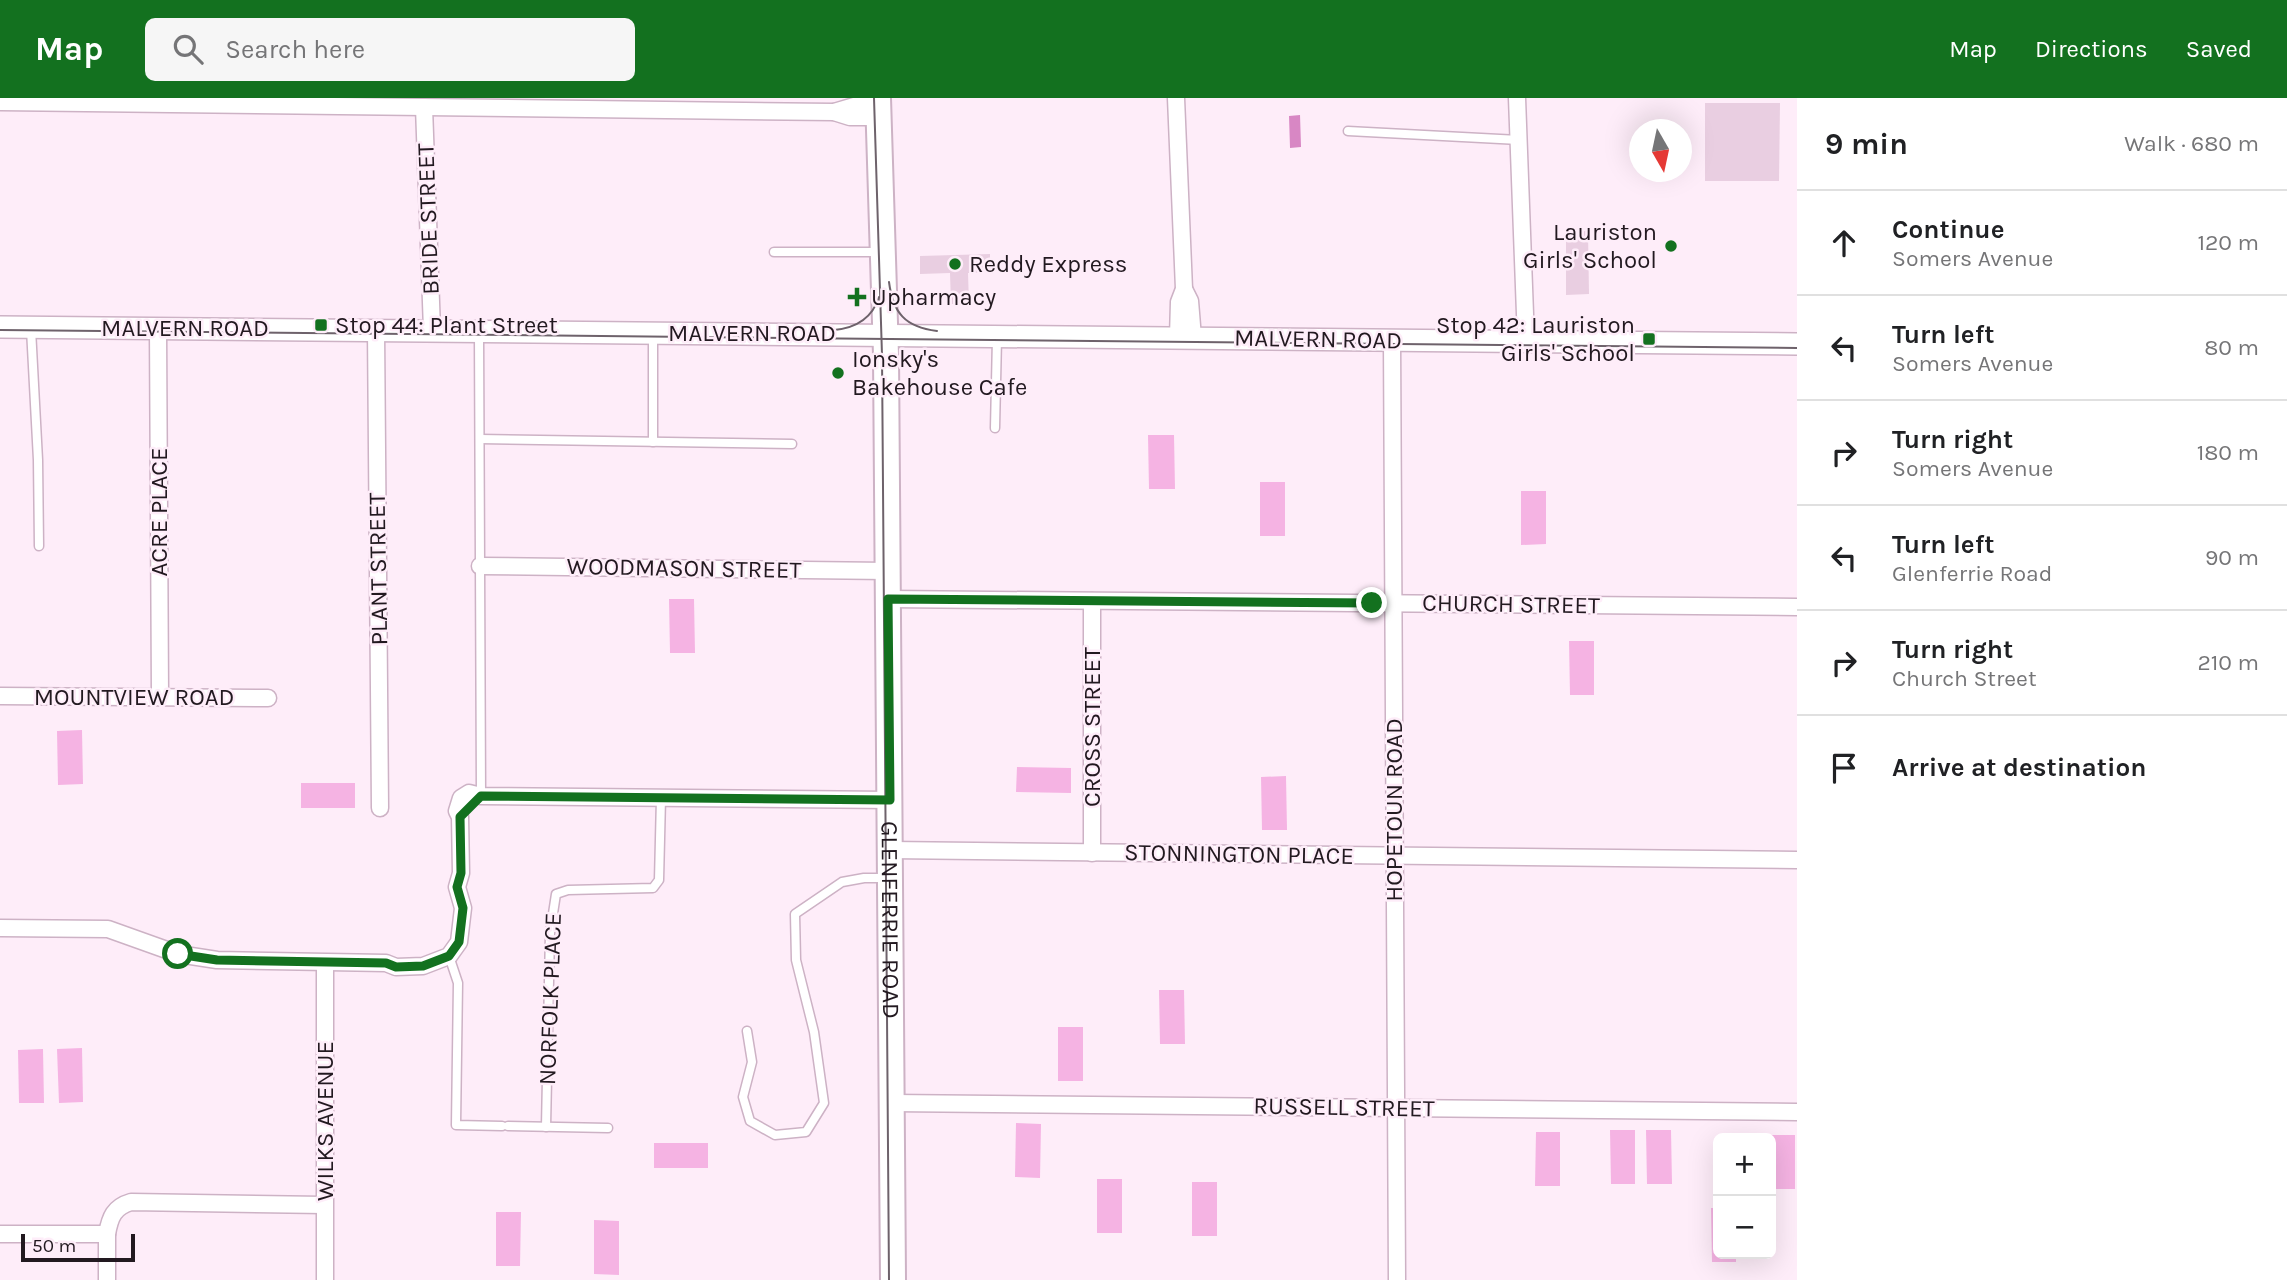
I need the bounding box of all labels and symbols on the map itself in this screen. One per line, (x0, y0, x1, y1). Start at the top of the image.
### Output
north arrow (1629, 119, 1692, 182)
street label: BRIDE STREET (411, 143, 445, 295)
place label: Lauriston Girls' School (1523, 218, 1657, 274)
marker: Lauriston Girls' School (1663, 238, 1679, 254)
place label: Reddy Express (969, 250, 1127, 278)
marker: Reddy Express (947, 256, 963, 272)
place label: Upharmacy (871, 283, 996, 311)
marker: Upharmacy (849, 289, 865, 305)
place label: Stop 44: Plant Street (335, 311, 558, 339)
place label: Stop 42: Lauriston Girls' School (1436, 311, 1635, 367)
street label: MALVERN ROAD (101, 314, 269, 342)
marker: Stop 44: Plant Street (313, 317, 329, 333)
street label: MALVERN ROAD (668, 319, 836, 347)
street label: MALVERN ROAD (1234, 324, 1402, 354)
marker: Stop 42: Lauriston Girls' School (1641, 331, 1657, 347)
place label: Ionsky's Bakehouse Cafe (852, 345, 1027, 401)
marker: Ionsky's Bakehouse Cafe (830, 365, 846, 381)
street label: ACRE PLACE (145, 448, 173, 576)
street label: PLANT STREET (363, 492, 393, 646)
street label: WOODMASON STREET (566, 552, 802, 584)
route end (1356, 587, 1387, 618)
street label: CHURCH STREET (1422, 588, 1600, 620)
street label: CROSS STREET (1078, 647, 1106, 807)
street label: MOUNTVIEW ROAD (34, 683, 234, 711)
street label: HOPETOUN ROAD (1380, 718, 1408, 902)
street label: GLENFERRIE ROAD (876, 821, 905, 1019)
street label: STONNINGTON PLACE (1124, 838, 1354, 870)
street label: NORFOLK PLACE (533, 912, 567, 1086)
route start (162, 938, 193, 969)
street label: WILKS AVENUE (311, 1041, 339, 1201)
street label: RUSSELL STREET (1253, 1091, 1435, 1123)
scale bar (21, 1231, 135, 1263)

